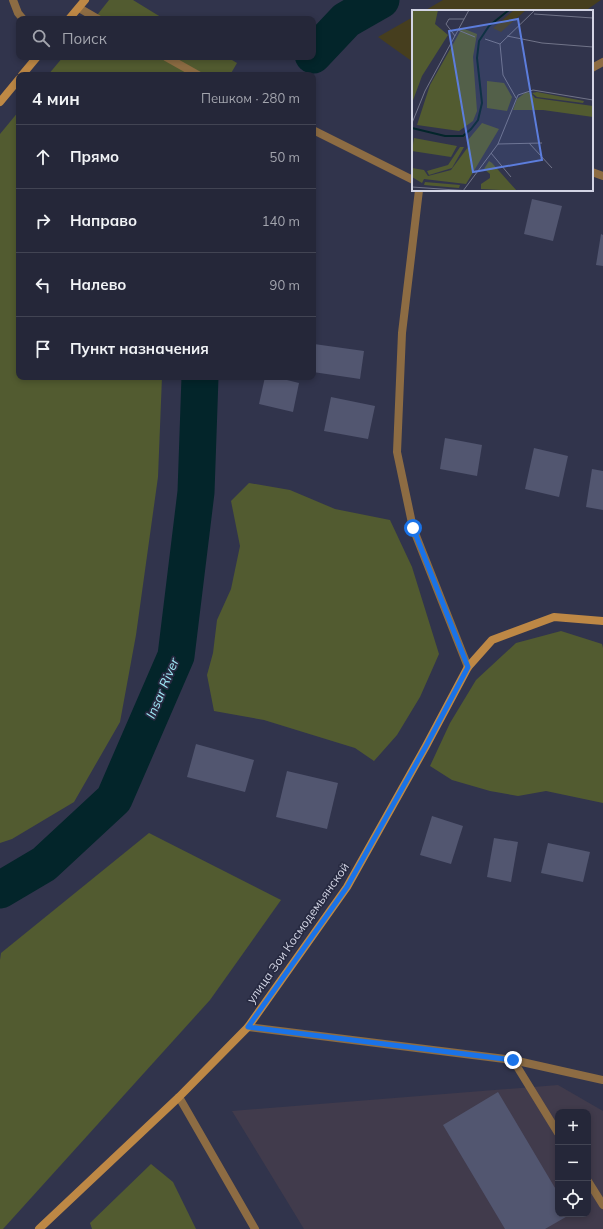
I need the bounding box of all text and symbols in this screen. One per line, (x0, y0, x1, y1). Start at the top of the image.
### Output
inset map (412, 10, 593, 191)
search box (16, 16, 316, 60)
icon: search (30, 27, 52, 49)
text: Поиск (62, 29, 107, 48)
text: 4 мин (32, 88, 80, 109)
text: Пешком · 280 m (201, 90, 300, 106)
icon: ahead (32, 146, 54, 168)
text: Прямо (70, 147, 119, 166)
text: 50 m (270, 149, 300, 165)
icon: right (32, 210, 54, 232)
text: Направо (70, 211, 137, 230)
text: 140 m (262, 213, 300, 229)
icon: left (32, 274, 54, 296)
text: Налево (70, 275, 126, 294)
text: 90 m (270, 277, 300, 293)
icon: arrive (32, 338, 54, 360)
text: Пункт назначения (70, 339, 209, 358)
route start (404, 519, 422, 537)
water label: Insar River (142, 654, 182, 721)
street label: улица Зои Космодемьянской (243, 860, 352, 1006)
route end (504, 1051, 522, 1069)
map controls (555, 1109, 591, 1217)
button: + (555, 1109, 591, 1145)
button: − (555, 1145, 591, 1181)
button: locate (555, 1181, 591, 1217)

